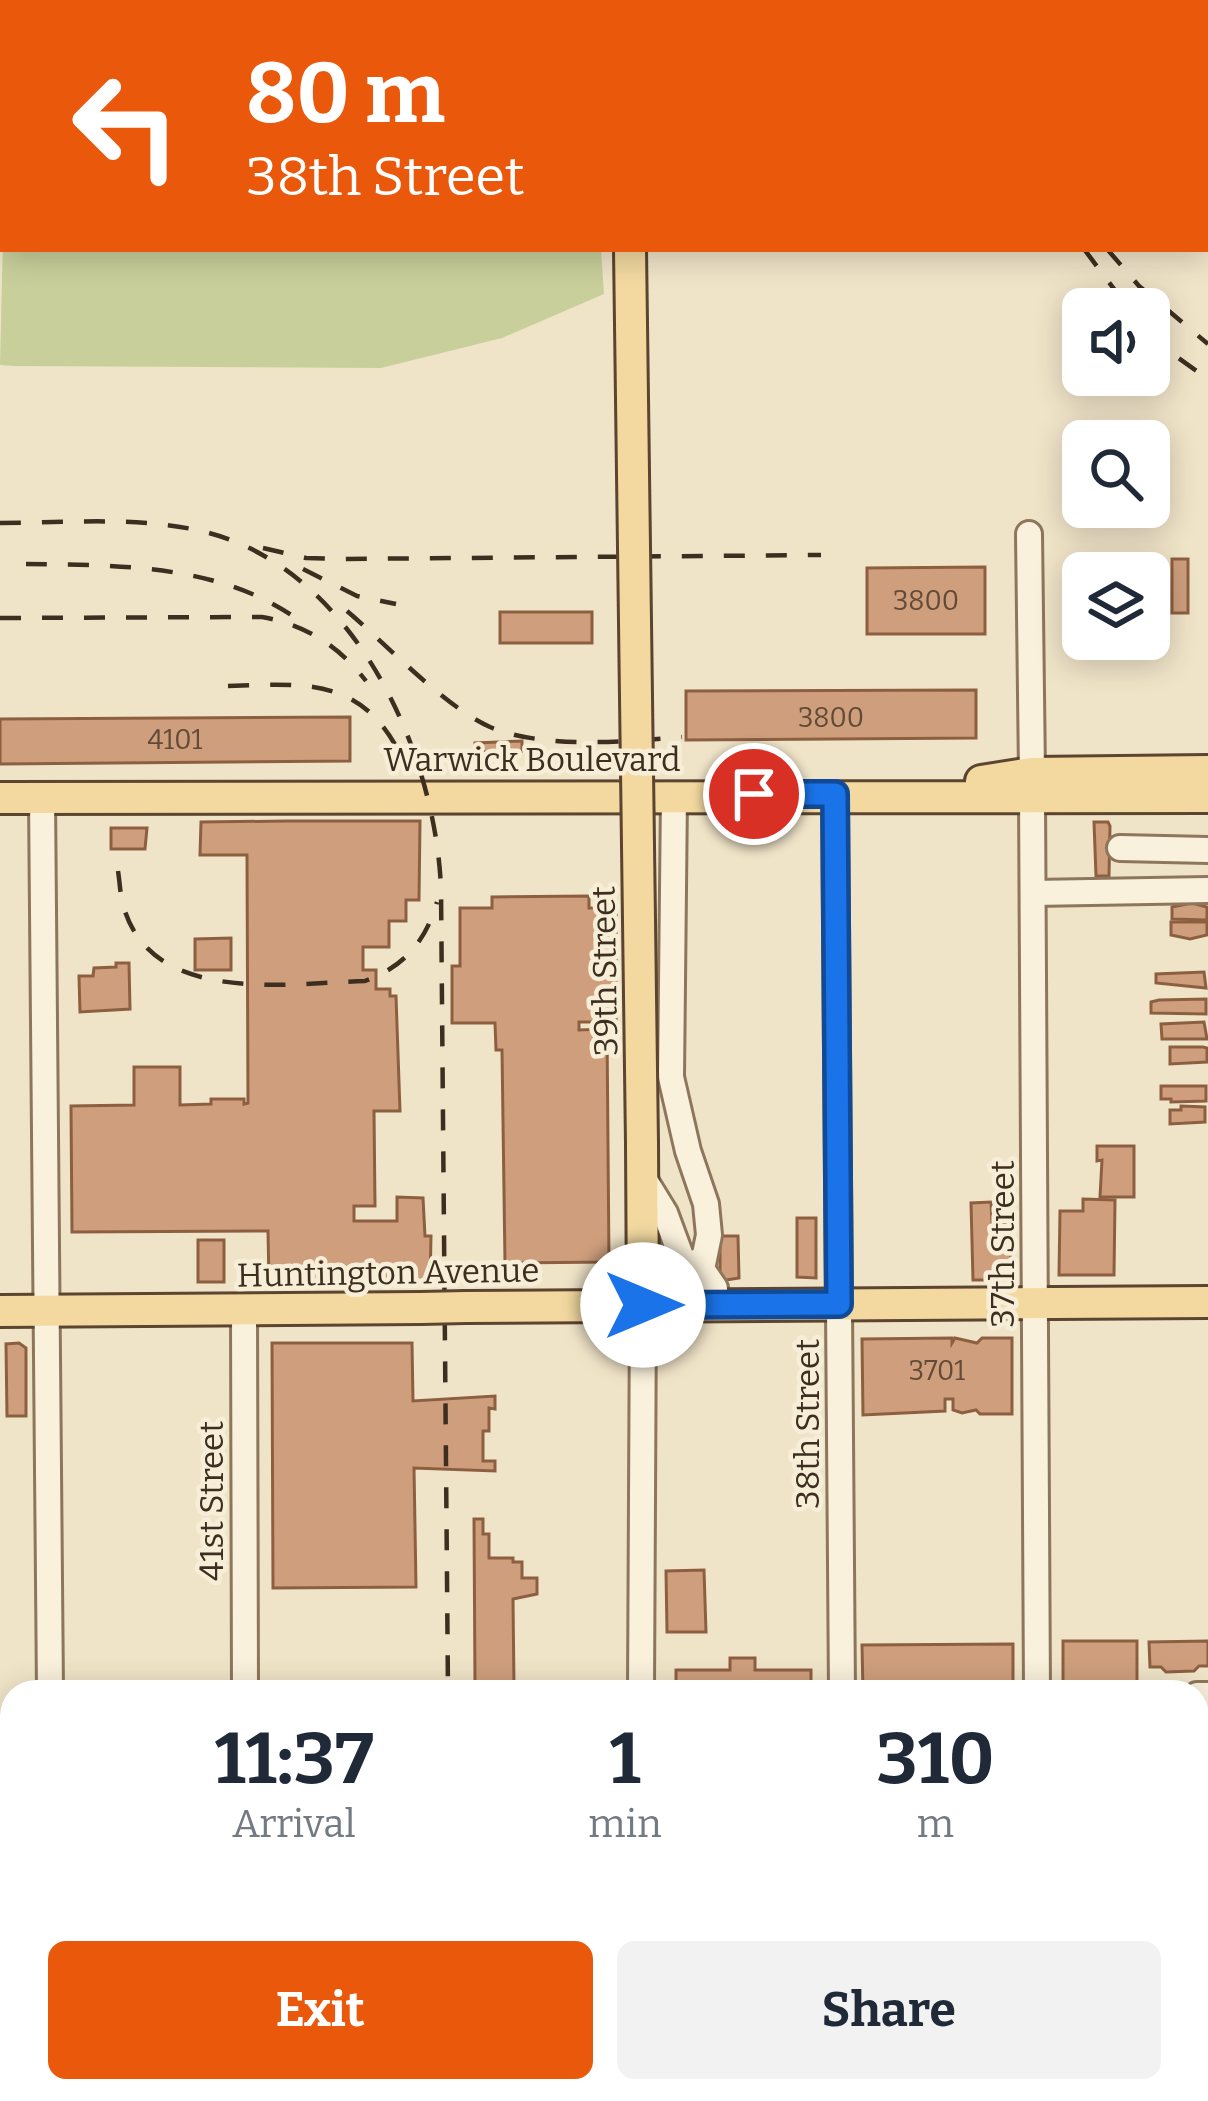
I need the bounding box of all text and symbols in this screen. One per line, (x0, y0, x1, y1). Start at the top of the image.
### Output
text: 80 m (246, 43, 445, 144)
icon: left (48, 48, 204, 204)
text: 38th Street (246, 145, 525, 209)
map controls (1062, 288, 1170, 660)
button: sound (1062, 288, 1170, 396)
button: search (1062, 420, 1170, 528)
button: layers (1062, 552, 1170, 660)
house number: 3800 (893, 585, 959, 617)
house number: 3800 (798, 702, 864, 734)
house number: 4101 (148, 724, 202, 756)
street label: Warwick Boulevard (384, 740, 680, 780)
pin (703, 743, 805, 845)
icon: arrive (721, 761, 787, 827)
street label: 39th Street (584, 886, 626, 1056)
street label: 37th Street (983, 1160, 1023, 1328)
position arrow (580, 1242, 706, 1368)
street label: Huntington Avenue (236, 1250, 540, 1296)
street label: 38th Street (788, 1339, 828, 1509)
house number: 3701 (909, 1355, 965, 1387)
street label: 41st Street (192, 1421, 232, 1581)
text: 11:37 (214, 1716, 374, 1802)
text: 1 (609, 1716, 640, 1802)
text: 310 (876, 1716, 994, 1802)
text: Arrival (232, 1801, 356, 1847)
text: min (588, 1801, 662, 1847)
text: m (917, 1801, 954, 1847)
button: Exit (48, 1941, 593, 2079)
button: Share (617, 1941, 1161, 2079)

